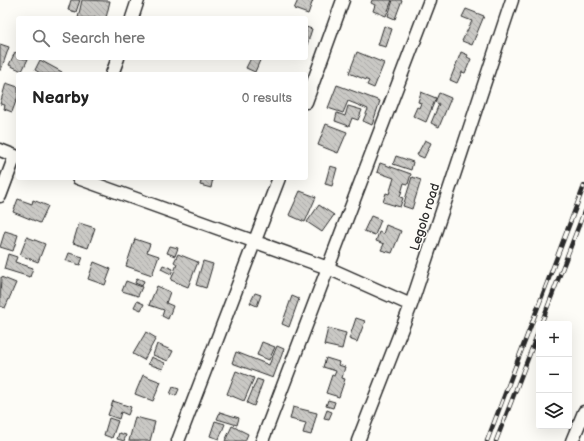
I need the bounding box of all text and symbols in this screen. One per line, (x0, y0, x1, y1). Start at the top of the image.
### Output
search box (16, 16, 308, 60)
icon: search (30, 27, 52, 49)
text: Search here (62, 29, 145, 48)
text: Nearby (32, 88, 89, 108)
text: 0 results (242, 90, 292, 106)
street label: Legolo road (407, 181, 443, 253)
map controls (536, 321, 572, 429)
button: + (536, 321, 572, 357)
button: − (536, 357, 572, 393)
button: layers (536, 393, 572, 429)

